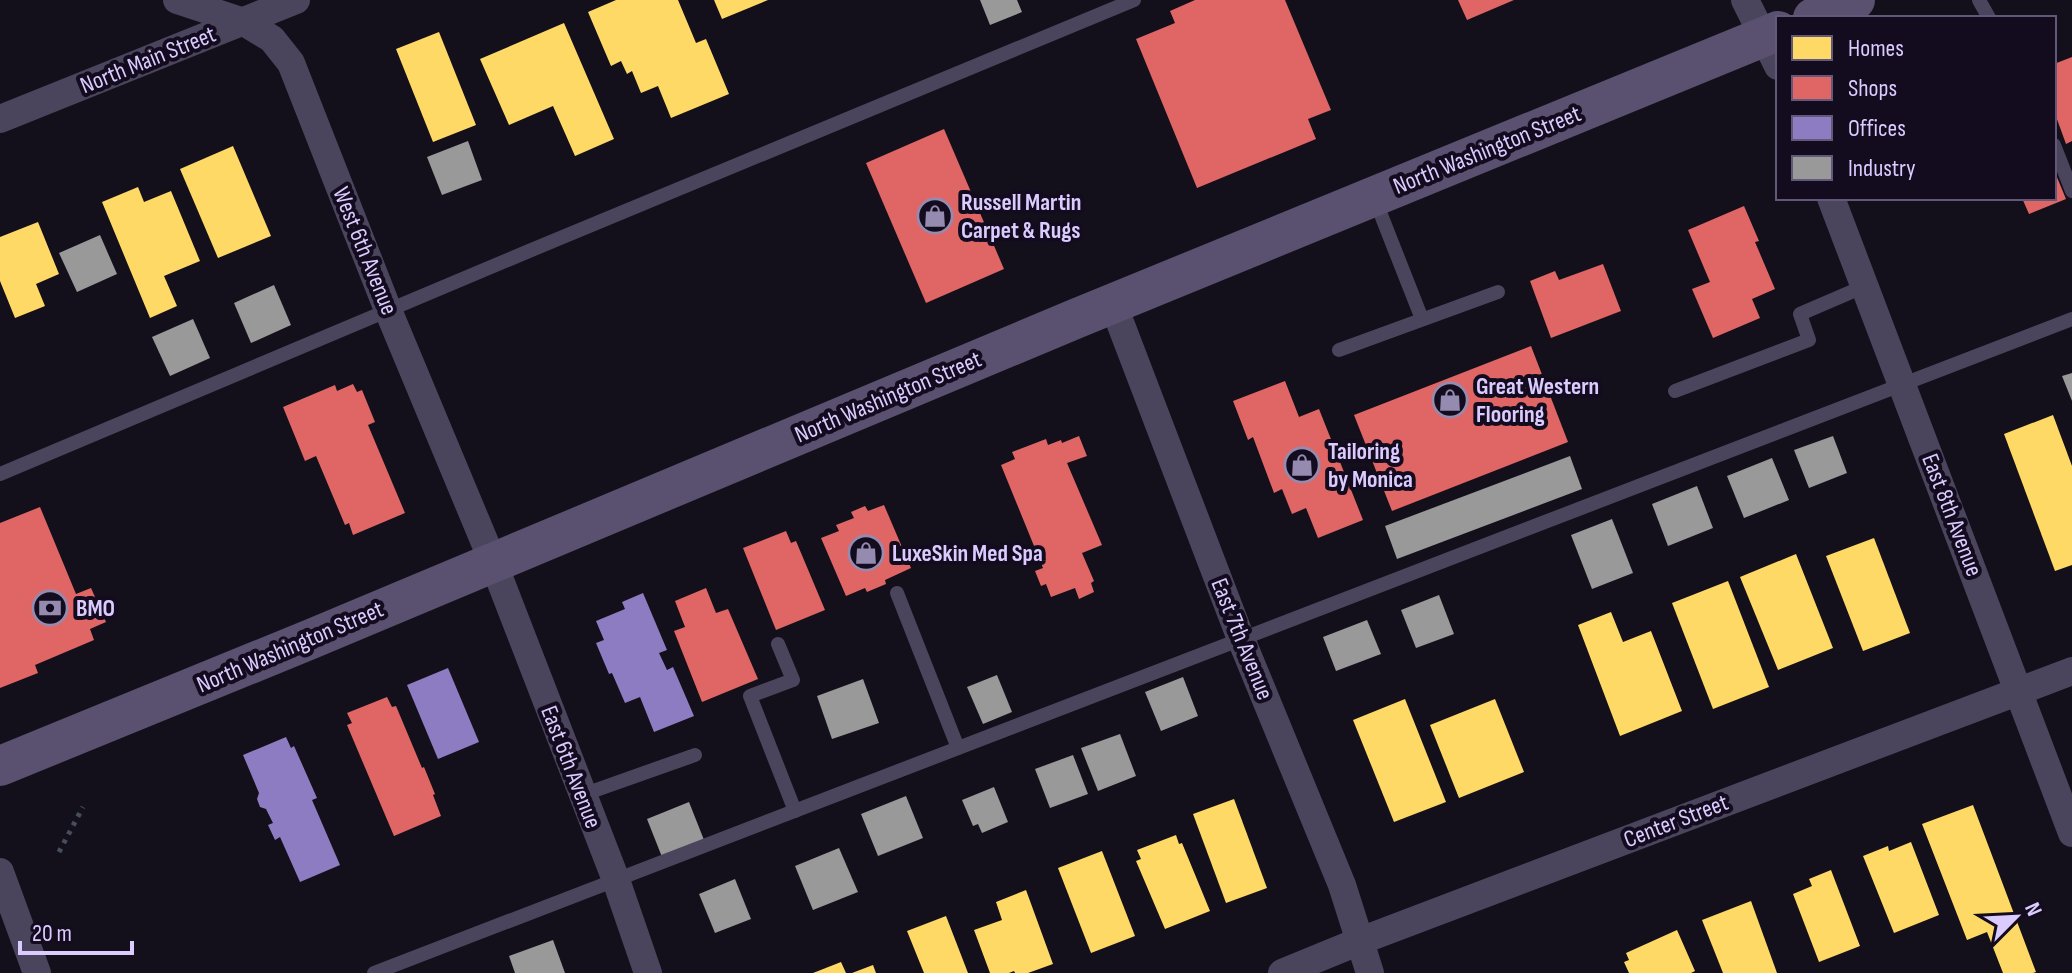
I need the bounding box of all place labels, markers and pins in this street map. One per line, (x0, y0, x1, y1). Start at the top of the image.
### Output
place label: Russell Martin Carpet & Rugs (961, 188, 1081, 245)
shop icon: Russell Martin Carpet & Rugs (916, 197, 954, 235)
place label: Great Western Flooring (1476, 372, 1599, 429)
shop icon: Great Western Flooring (1431, 381, 1469, 419)
place label: Tailoring by Monica (1328, 437, 1413, 494)
shop icon: Tailoring by Monica (1283, 446, 1321, 484)
shop icon: LuxeSkin Med Spa (847, 534, 885, 572)
place label: LuxeSkin Med Spa (892, 539, 1043, 568)
bank icon: BMO (31, 589, 69, 627)
place label: BMO (76, 594, 115, 623)

